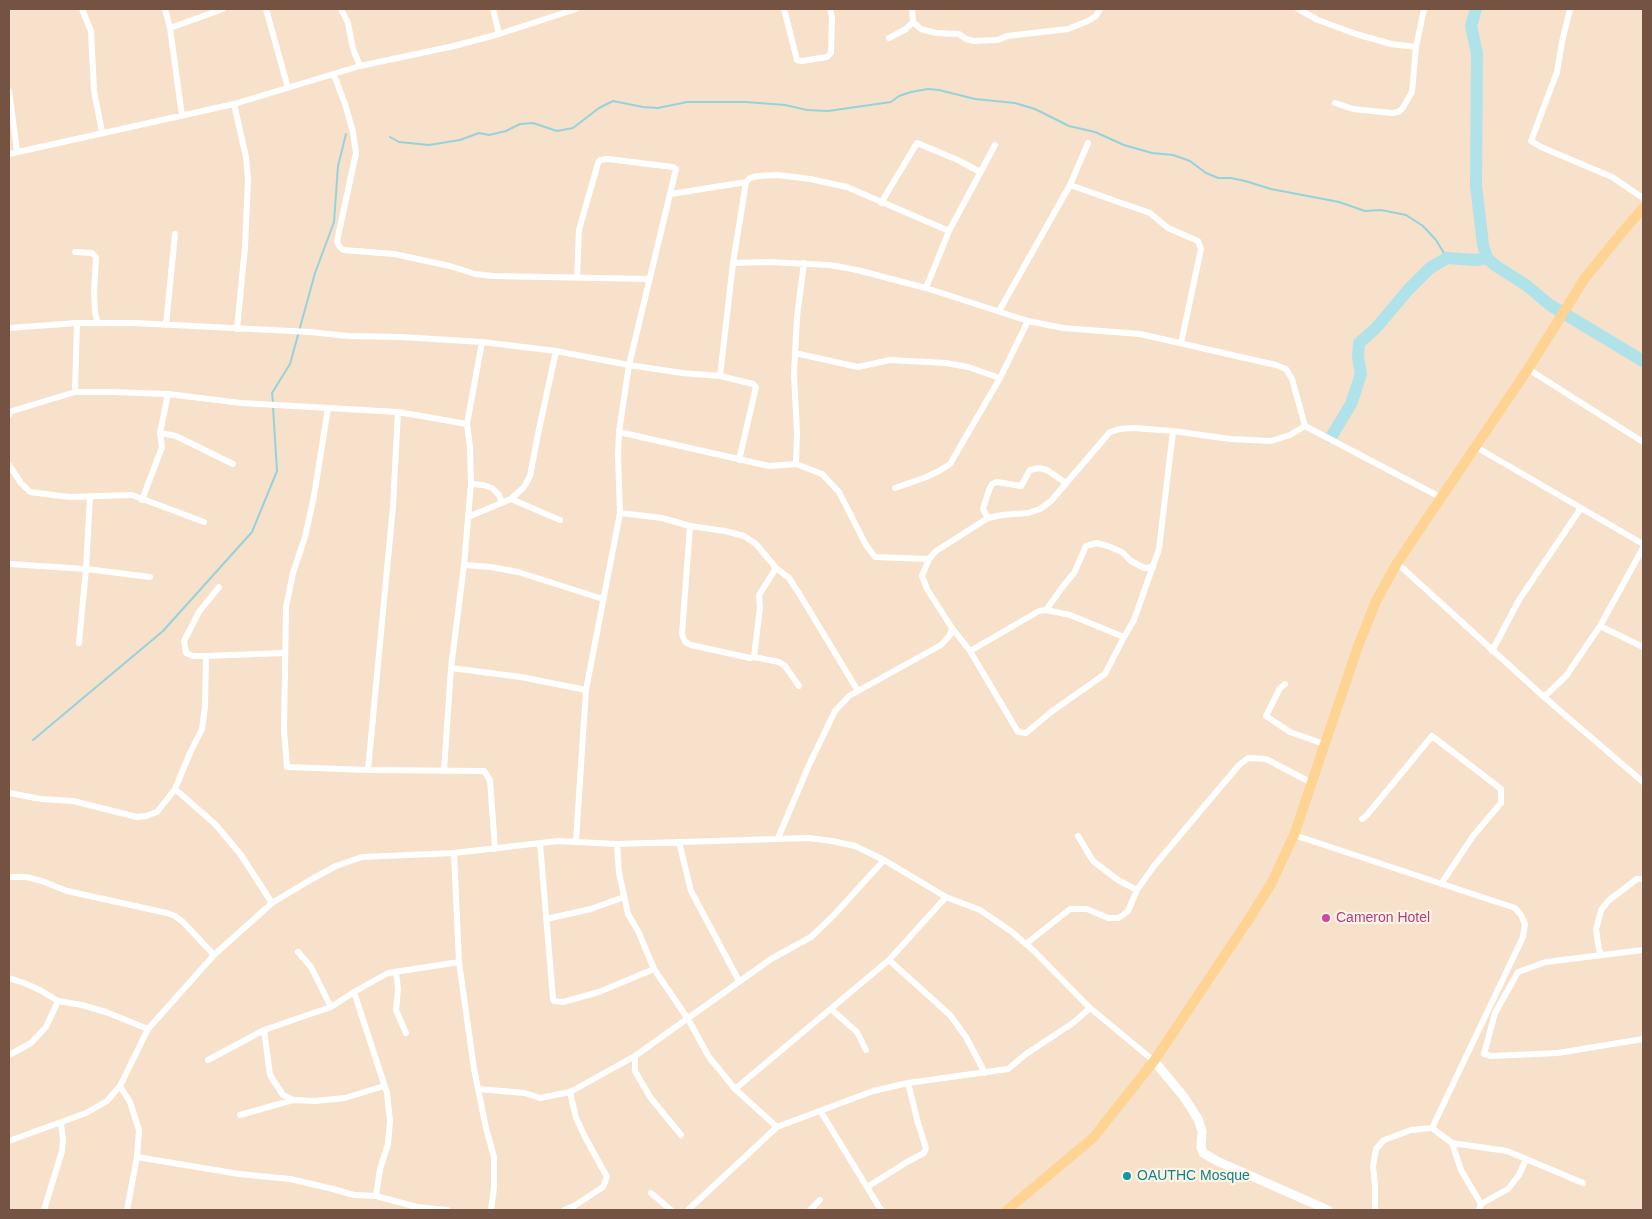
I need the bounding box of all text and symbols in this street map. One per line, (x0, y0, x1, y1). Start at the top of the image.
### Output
place label: Cameron Hotel (1336, 910, 1430, 926)
marker: Cameron Hotel (1320, 912, 1332, 924)
place label: OAUTHC Mosque (1137, 1168, 1250, 1184)
marker: OAUTHC Mosque (1121, 1170, 1133, 1182)

